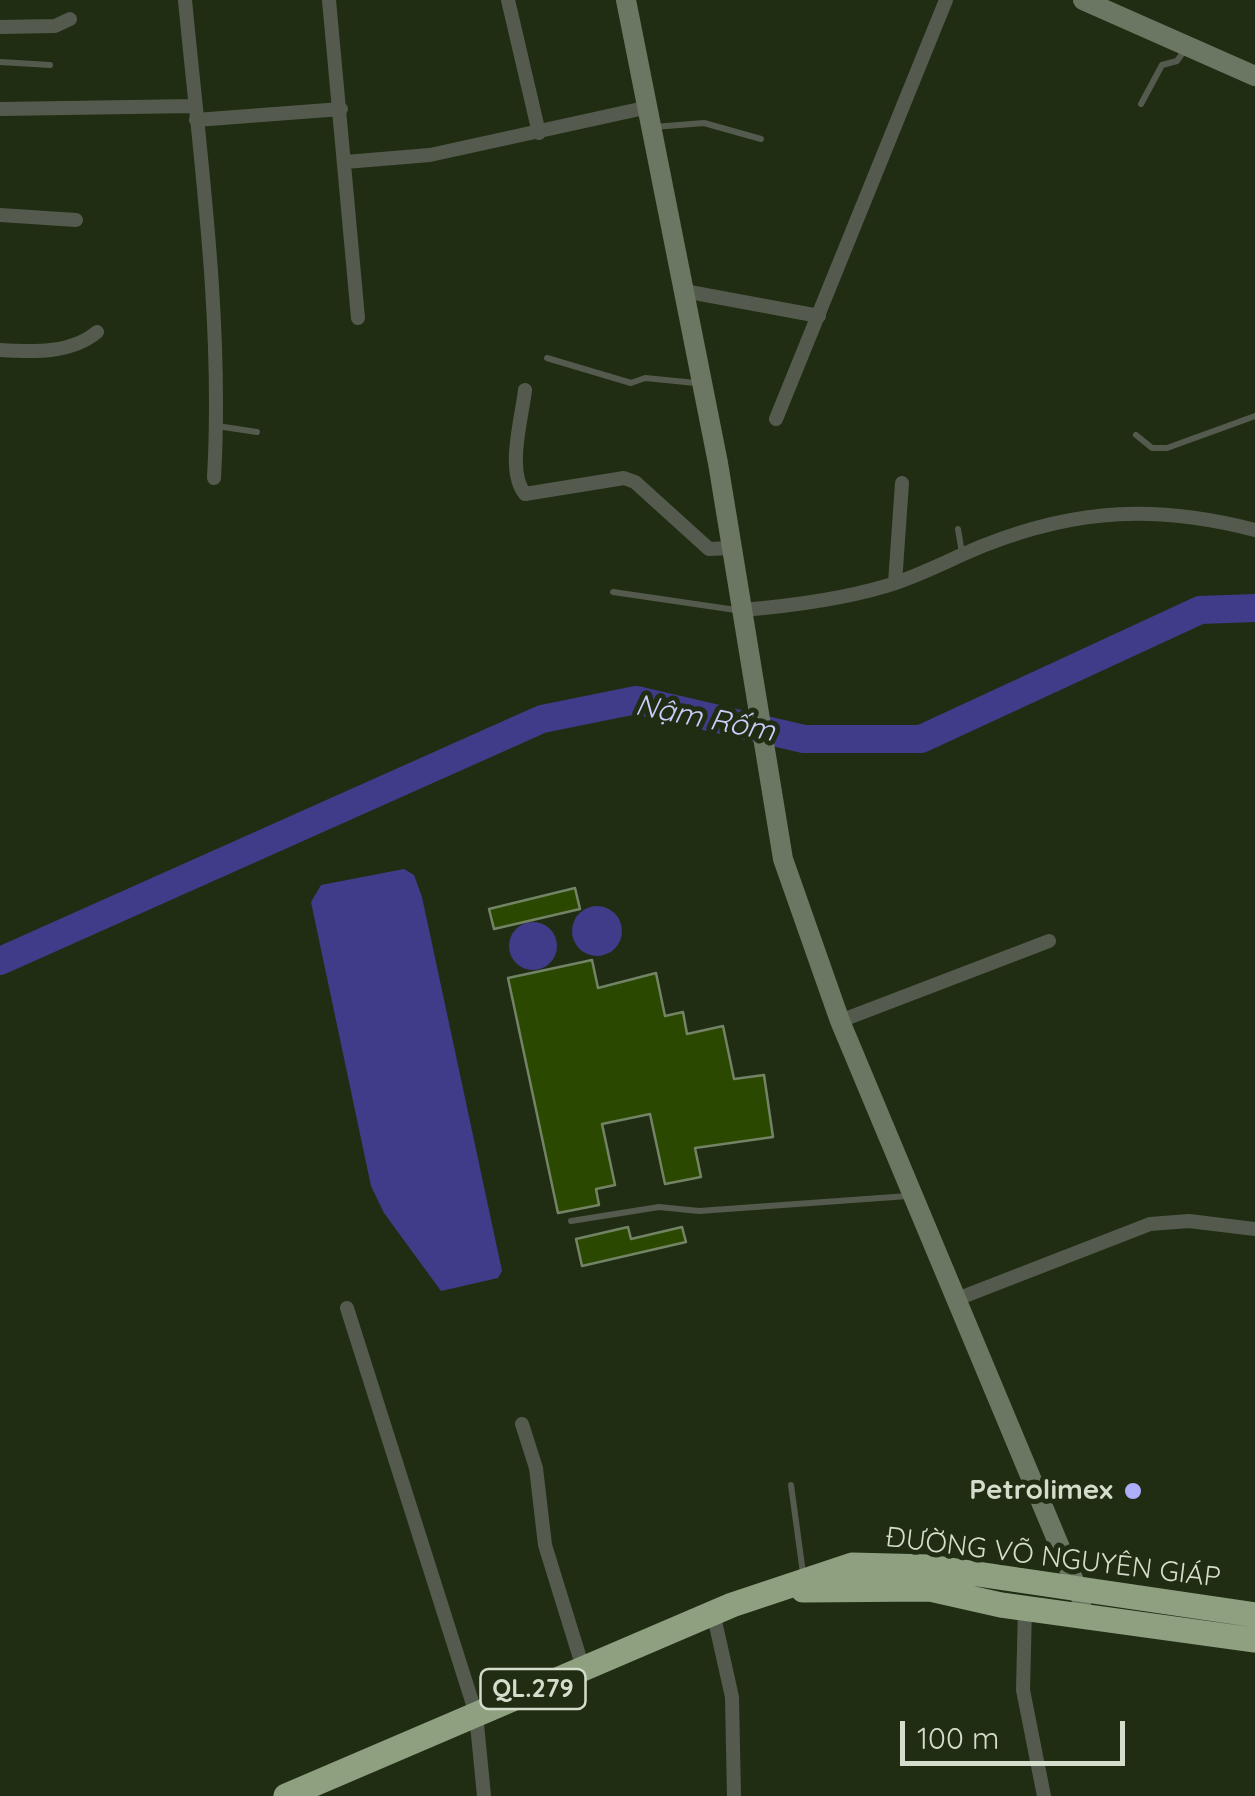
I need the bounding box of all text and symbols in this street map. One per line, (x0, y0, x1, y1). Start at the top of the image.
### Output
water label: Nậm Rốm (632, 688, 778, 750)
place label: Petrolimex (969, 1474, 1113, 1508)
marker: Petrolimex (1122, 1480, 1144, 1502)
street label: ĐƯỜNG VÕ NGUYÊN GIÁP (884, 1521, 1222, 1595)
road number: QL.279 (480, 1669, 586, 1709)
scale bar (905, 1701, 1130, 1763)
text: 100 m (917, 1719, 999, 1757)

